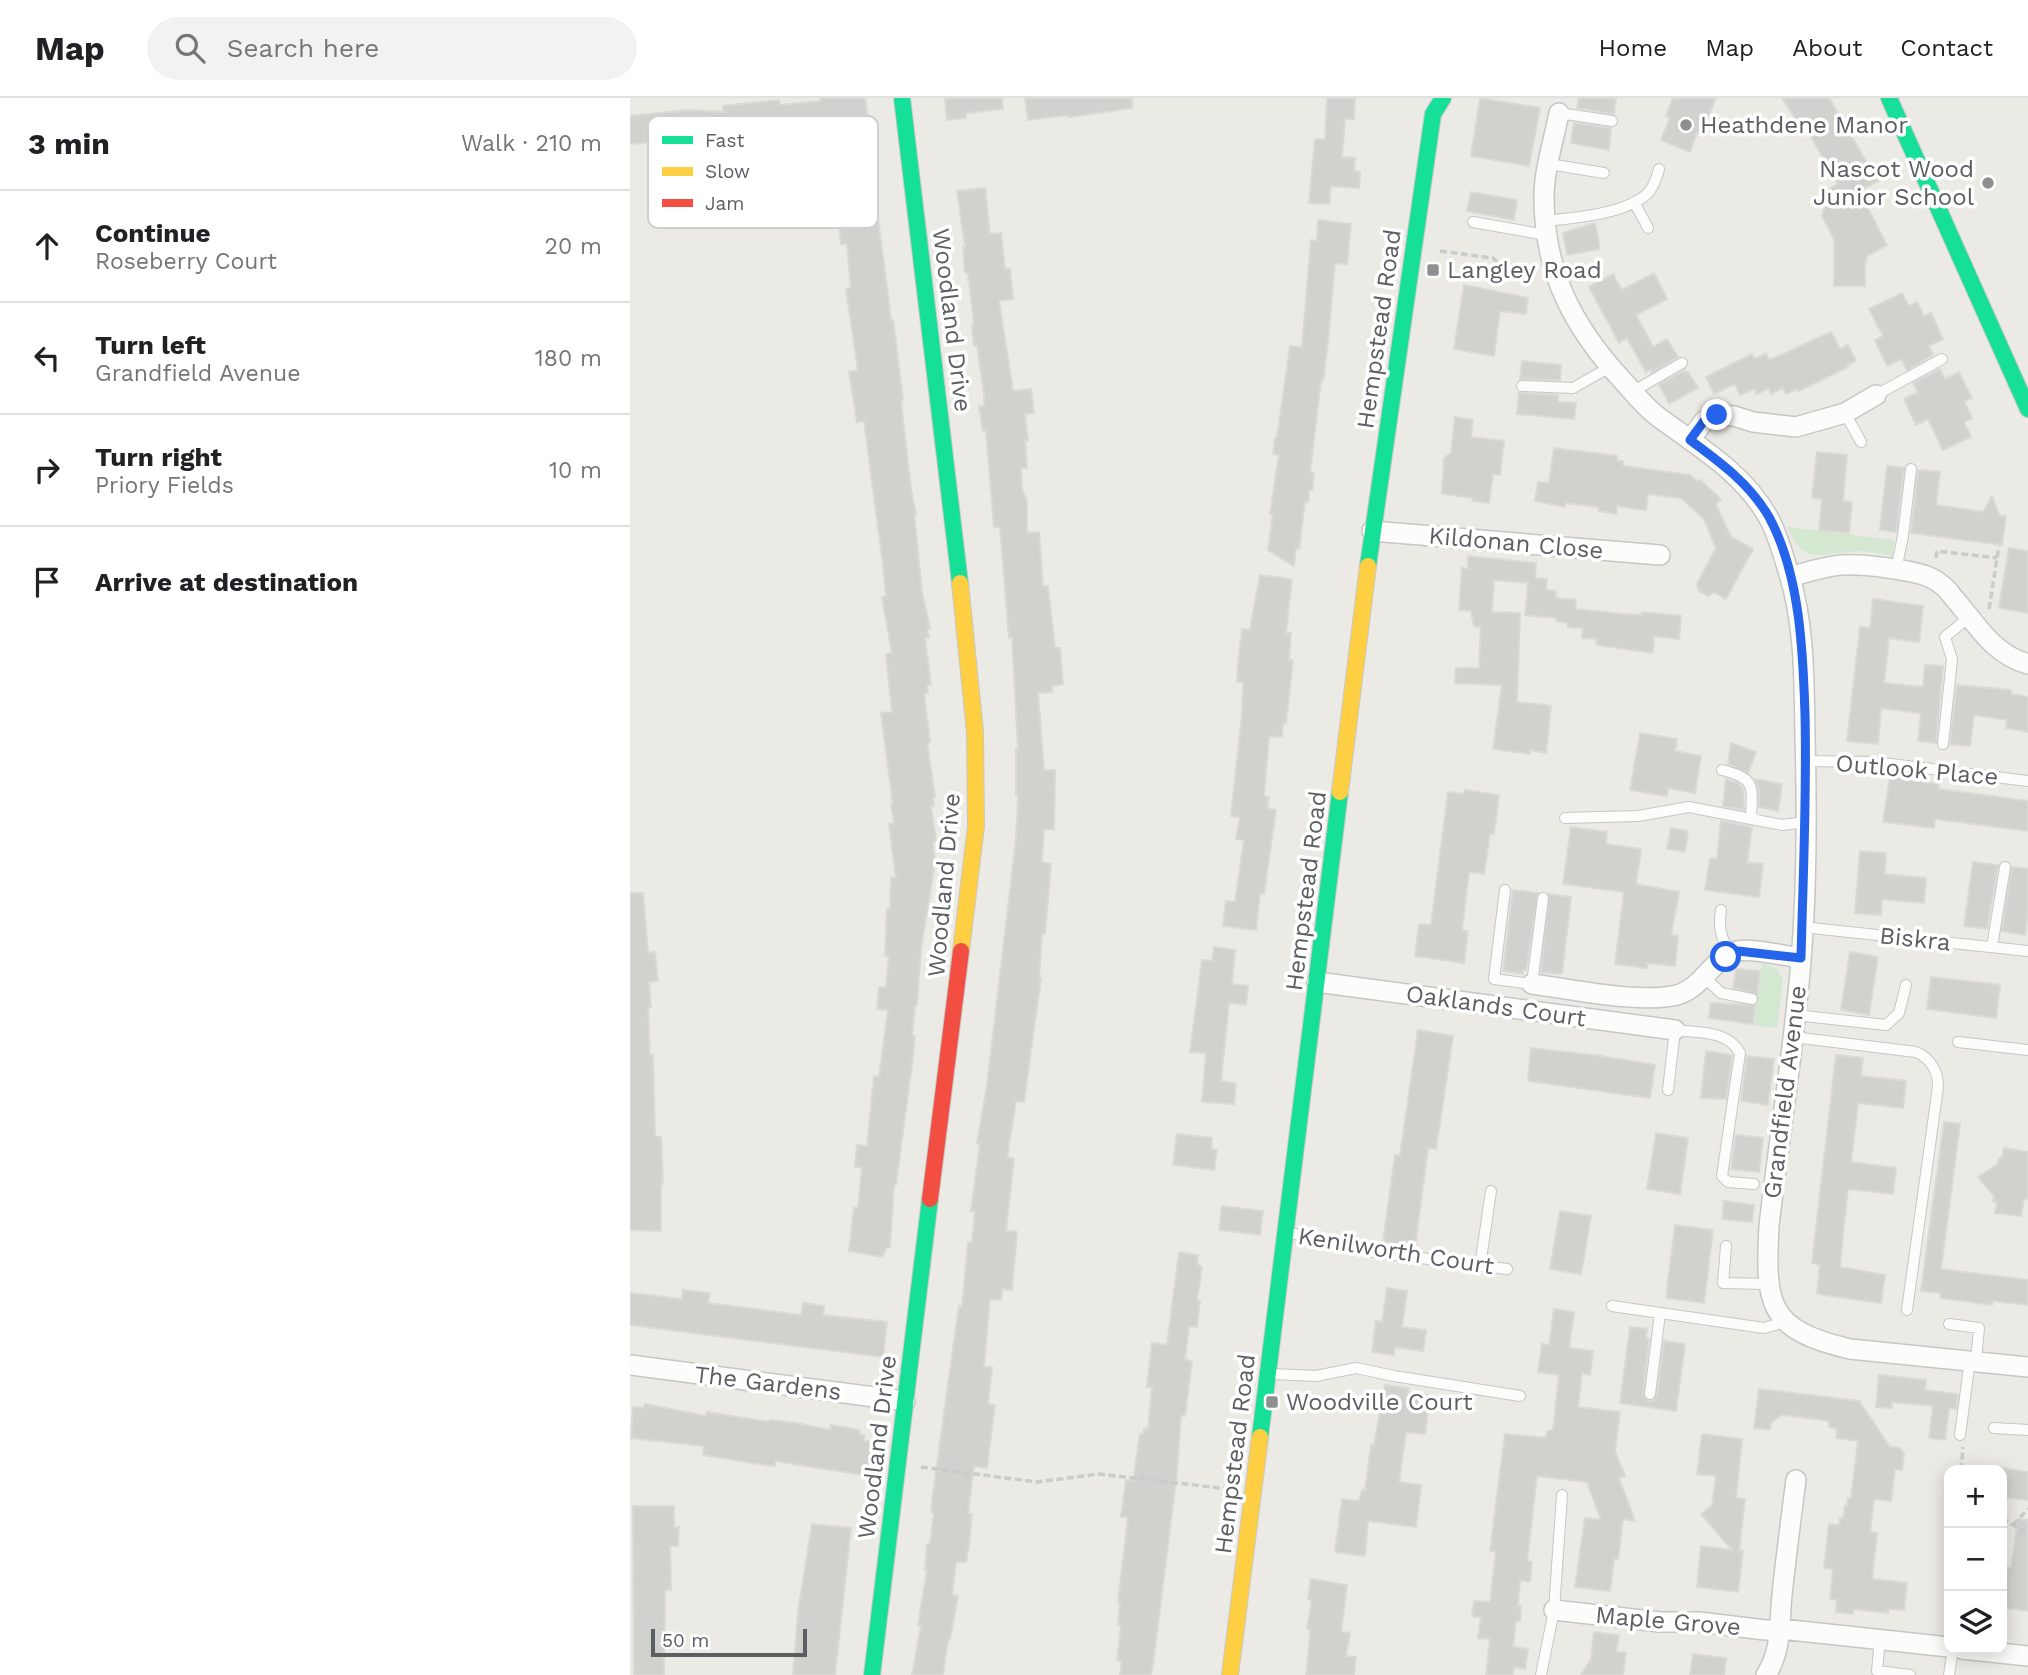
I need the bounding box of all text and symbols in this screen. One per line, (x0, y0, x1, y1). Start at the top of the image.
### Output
search box (147, 17, 637, 80)
text: Map (35, 29, 105, 68)
icon: search (171, 29, 209, 67)
text: Search here (227, 33, 379, 63)
text: Home (1599, 34, 1667, 62)
text: Map (1705, 34, 1754, 62)
text: About (1792, 34, 1862, 62)
text: Contact (1900, 34, 1993, 62)
place label: Heathdene Manor (1700, 111, 1908, 139)
legend (648, 116, 878, 228)
marker: Heathdene Manor (1678, 117, 1694, 133)
text: 3 min (28, 126, 110, 161)
text: Fast (705, 129, 744, 152)
text: Walk · 210 m (461, 130, 602, 157)
place label: Nascot Wood Junior School (1813, 155, 1975, 211)
text: Slow (705, 160, 750, 183)
marker: Nascot Wood Junior School (1980, 175, 1996, 191)
text: Jam (705, 192, 744, 215)
text: Continue (95, 218, 211, 248)
icon: ahead (28, 227, 66, 265)
street label: Woodland Drive (927, 227, 977, 413)
street label: Hempstead Road (1351, 227, 1407, 431)
text: 20 m (545, 233, 602, 260)
text: Roseberry Court (95, 248, 277, 275)
place label: Langley Road (1447, 256, 1602, 284)
marker: Langley Road (1425, 262, 1441, 278)
text: Turn left (95, 330, 206, 360)
icon: left (28, 339, 66, 377)
text: 180 m (535, 345, 602, 372)
text: Grandfield Avenue (95, 360, 301, 387)
route end (1701, 399, 1732, 430)
text: Turn right (95, 442, 222, 472)
icon: right (28, 451, 66, 489)
text: 10 m (549, 457, 602, 484)
text: Priory Fields (95, 472, 234, 499)
street label: Kildonan Close (1428, 521, 1604, 565)
icon: arrive (28, 563, 66, 601)
text: Arrive at destination (95, 567, 358, 597)
street label: Outlook Place (1835, 749, 1999, 791)
street label: Hempstead Road (1280, 789, 1332, 993)
street label: Woodland Drive (922, 792, 966, 978)
street label: Biskra (1878, 921, 1952, 957)
route start (1710, 941, 1741, 972)
street label: Oaklands Court (1404, 979, 1588, 1033)
street label: Grandfield Avenue (1758, 984, 1812, 1200)
street label: Kenilworth Court (1296, 1222, 1496, 1280)
street label: Hempstead Road (1209, 1352, 1261, 1556)
street label: Woodland Drive (852, 1354, 902, 1540)
street label: The Gardens (693, 1360, 843, 1406)
place label: Woodville Court (1286, 1388, 1472, 1416)
marker: Woodville Court (1264, 1394, 1280, 1410)
map controls (1944, 1465, 2007, 1654)
button: + (1944, 1465, 2007, 1528)
button: − (1944, 1528, 2007, 1591)
button: layers (1944, 1591, 2007, 1654)
street label: Maple Grove (1594, 1601, 1742, 1641)
scale bar (651, 1626, 807, 1658)
text: 50 m (662, 1629, 709, 1652)

